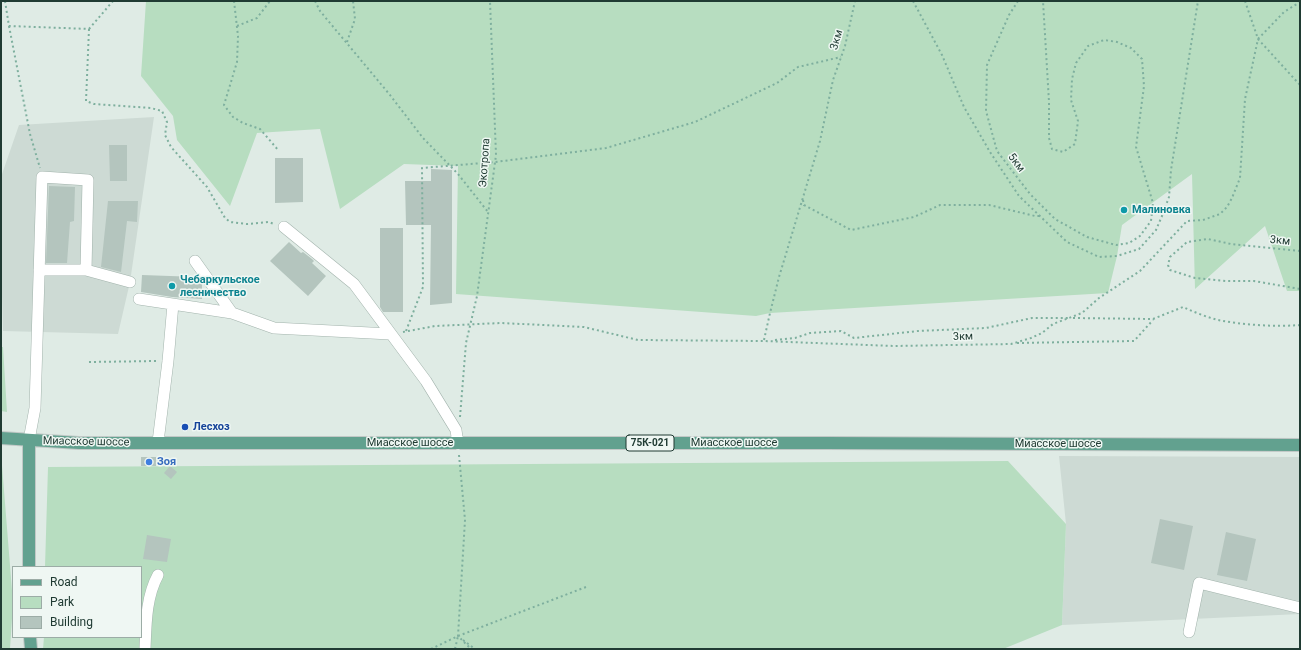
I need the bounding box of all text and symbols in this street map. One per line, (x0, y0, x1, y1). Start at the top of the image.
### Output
street label: 3км (828, 28, 846, 52)
street label: Экотропа (477, 138, 493, 188)
street label: 5км (1005, 151, 1027, 175)
place label: Малиновка (1132, 203, 1191, 217)
marker: Малиновка (1119, 205, 1129, 215)
street label: 3км (1269, 233, 1291, 249)
place label: Чебаркульское лесничество (180, 273, 260, 299)
marker: Чебаркульское лесничество (167, 281, 177, 291)
street label: 3км (953, 330, 973, 344)
place label: Лесхоз (193, 420, 230, 434)
marker: Лесхоз (180, 422, 190, 432)
street label: Миасское шоссе (43, 435, 129, 449)
road number: 75К-021 (626, 435, 674, 451)
street label: Миасское шоссе (367, 436, 453, 450)
street label: Миасское шоссе (691, 436, 777, 450)
street label: Миасское шоссе (1015, 437, 1101, 451)
place label: Зоя (157, 455, 176, 469)
marker: Зоя (144, 457, 154, 467)
legend (12, 566, 142, 638)
text: Road (50, 575, 78, 589)
text: Park (50, 595, 74, 609)
text: Building (50, 615, 93, 629)

